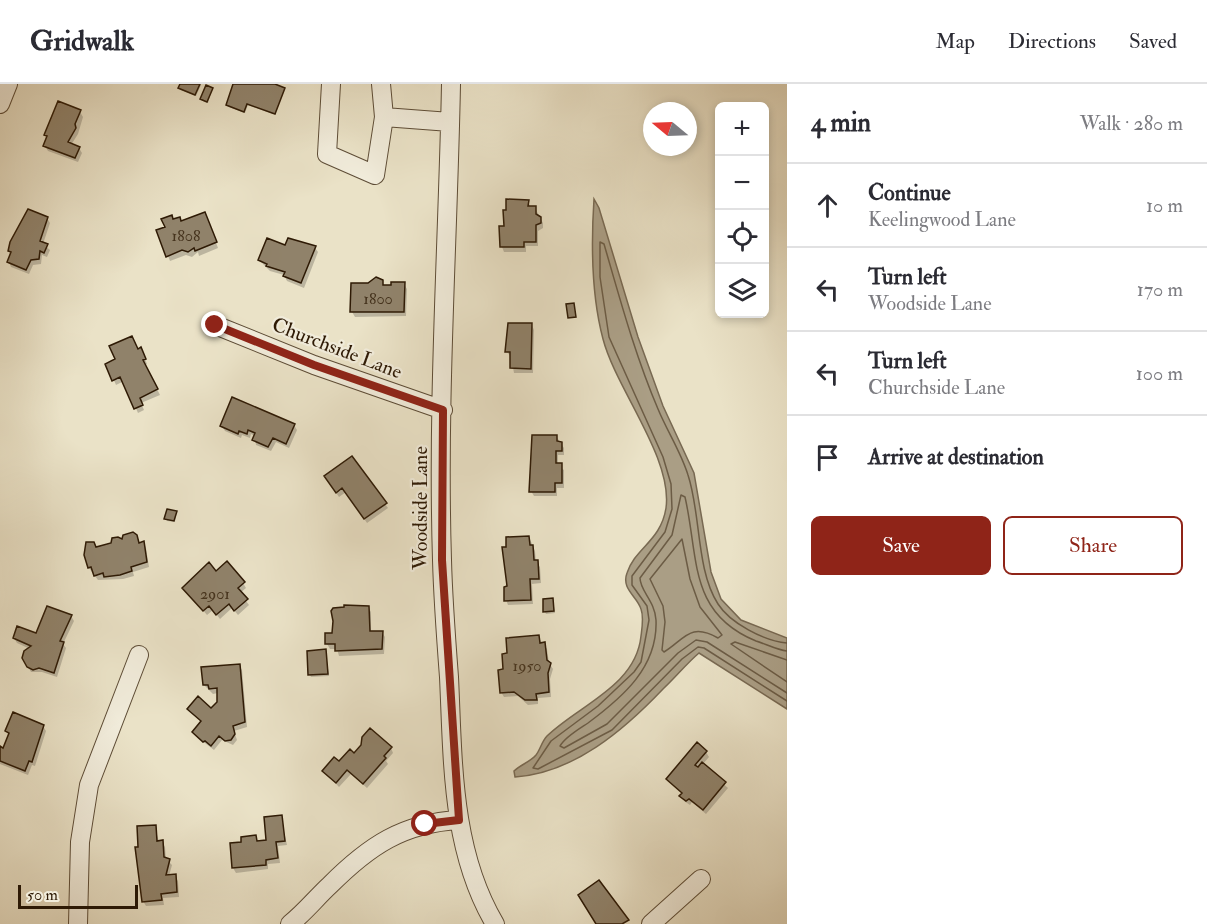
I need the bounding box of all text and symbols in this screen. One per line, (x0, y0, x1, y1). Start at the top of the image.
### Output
text: Gridwalk (30, 24, 134, 59)
text: Map (935, 28, 975, 55)
text: Directions (1008, 28, 1096, 55)
text: Saved (1129, 28, 1177, 55)
north arrow (643, 102, 697, 156)
map controls (715, 102, 769, 318)
button: + (715, 102, 769, 156)
text: 4 min (811, 107, 871, 139)
text: Walk · 280 m (1080, 111, 1183, 136)
button: − (715, 156, 769, 210)
text: Continue (868, 179, 951, 207)
icon: ahead (811, 189, 844, 222)
text: 10 m (1146, 193, 1183, 218)
text: Keelingwood Lane (868, 207, 1016, 232)
button: locate (715, 210, 769, 264)
house number: 1808 (172, 226, 201, 246)
text: Turn left (868, 263, 947, 291)
button: layers (715, 264, 769, 318)
icon: left (811, 273, 844, 306)
text: 170 m (1137, 277, 1183, 302)
house number: 1800 (363, 289, 393, 309)
text: Woodside Lane (868, 291, 992, 316)
route end (201, 311, 227, 337)
street label: Churchside Lane (268, 312, 406, 384)
text: Turn left (868, 347, 947, 375)
icon: left (811, 357, 844, 390)
text: 100 m (1136, 361, 1183, 386)
text: Churchside Lane (868, 375, 1005, 400)
icon: arrive (811, 441, 844, 474)
text: Arrive at destination (868, 443, 1044, 471)
street label: Woodside Lane (408, 446, 433, 571)
button: Save (811, 516, 991, 575)
button: Share (1003, 516, 1183, 575)
house number: 2901 (200, 584, 230, 604)
house number: 1950 (513, 656, 541, 676)
route start (411, 810, 437, 836)
scale bar (18, 882, 138, 910)
text: 50 m (27, 885, 58, 905)

